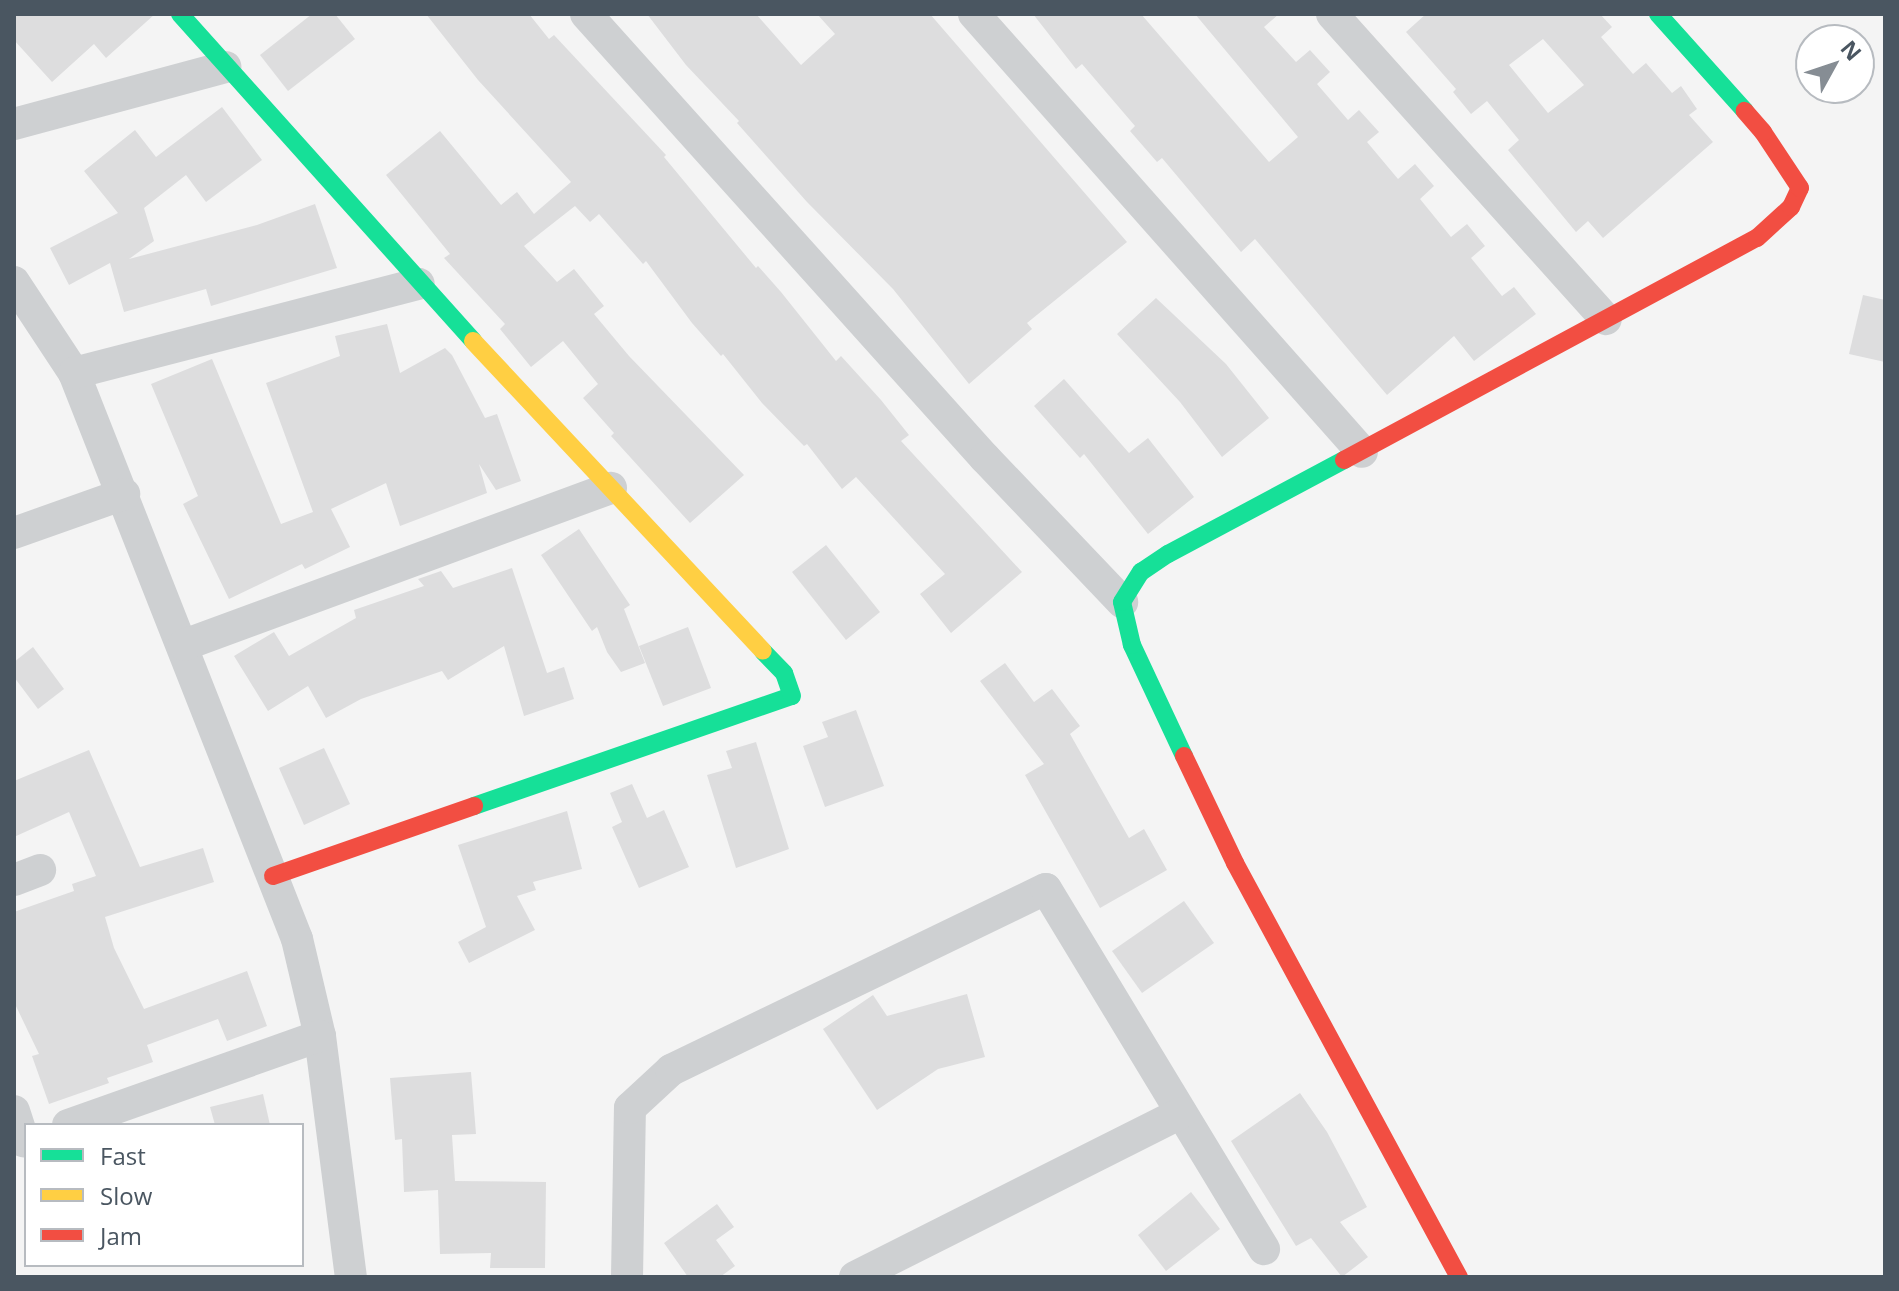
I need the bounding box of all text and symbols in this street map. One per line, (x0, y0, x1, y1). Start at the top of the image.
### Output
north arrow (1795, 24, 1875, 104)
text: N (1835, 33, 1869, 66)
legend (24, 1123, 304, 1267)
text: Fast (100, 1139, 146, 1172)
text: Slow (100, 1179, 152, 1212)
text: Jam (100, 1219, 142, 1252)

